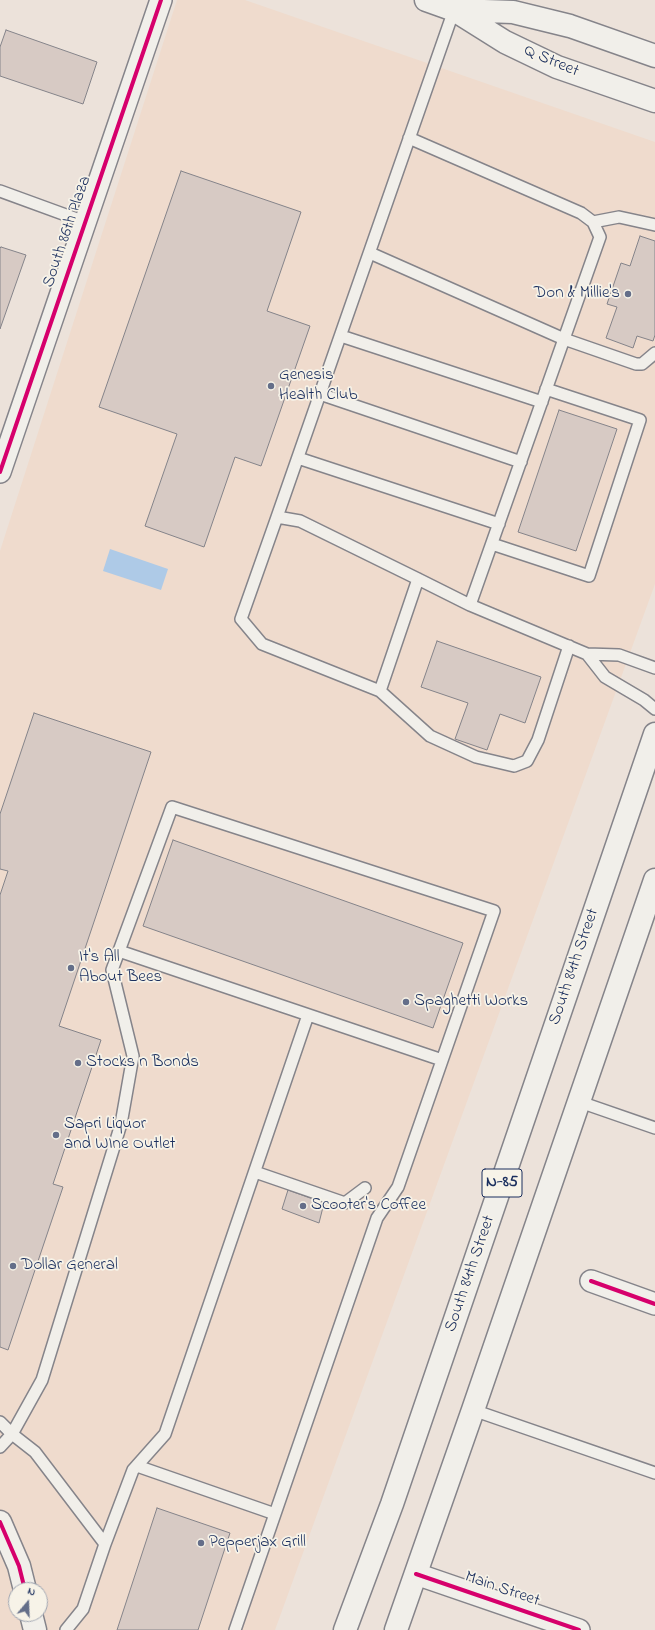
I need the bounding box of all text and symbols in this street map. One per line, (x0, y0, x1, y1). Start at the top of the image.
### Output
street label: Q Street (520, 41, 582, 83)
street label: South 86th Plaza (39, 174, 97, 290)
place label: Don & Millie's (534, 284, 620, 304)
marker: Don & Millie's (623, 289, 633, 299)
place label: Genesis Health Club (279, 366, 357, 406)
marker: Genesis Health Club (266, 381, 276, 391)
street label: South 84th Street (546, 906, 604, 1028)
place label: It's All About Bees (79, 948, 162, 988)
marker: It's All About Bees (66, 963, 76, 973)
place label: Spaghetti Works (414, 992, 528, 1012)
marker: Spaghetti Works (401, 997, 411, 1007)
place label: Stocks n Bonds (86, 1053, 199, 1073)
marker: Stocks n Bonds (73, 1058, 83, 1068)
place label: Sapri Liquor and WIne Outlet (64, 1115, 176, 1155)
marker: Sapri Liquor and WIne Outlet (51, 1130, 61, 1140)
road number: N-85 (482, 1169, 522, 1197)
place label: Scooter's Coffee (311, 1196, 426, 1216)
marker: Scooter's Coffee (298, 1201, 308, 1211)
street label: South 84th Street (442, 1213, 500, 1335)
place label: Dollar General (21, 1256, 118, 1276)
marker: Dollar General (8, 1261, 18, 1271)
place label: Pepperjax Grill (209, 1533, 306, 1553)
marker: Pepperjax Grill (196, 1538, 206, 1548)
street label: Main Street (462, 1568, 542, 1612)
north arrow (8, 1582, 48, 1622)
text: N (25, 1583, 38, 1600)

